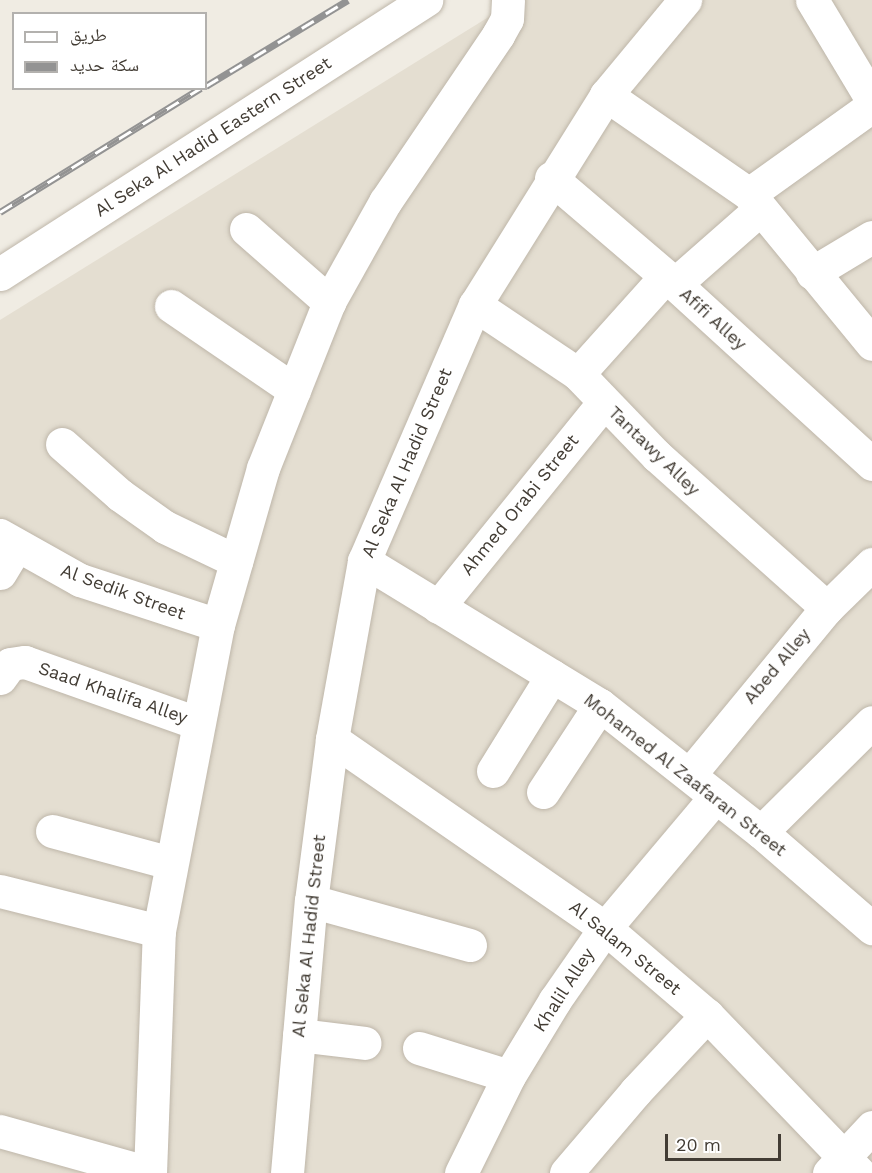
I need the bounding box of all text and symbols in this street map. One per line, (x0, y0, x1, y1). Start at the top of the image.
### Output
legend (12, 12, 207, 90)
text: طريق (70, 24, 107, 45)
street label: Al Seka Al Hadid Eastern Street (90, 52, 336, 222)
text: سكة حديد (70, 54, 139, 75)
street label: Afifi Alley (675, 283, 751, 355)
street label: Al Seka Al Hadid Street (357, 364, 457, 562)
street label: Tantawy Alley (603, 401, 705, 501)
street label: Ahmed Orabi Street (457, 430, 583, 580)
street label: Al Sedik Street (57, 559, 189, 625)
street label: Abed Alley (739, 623, 815, 709)
street label: Saad Khalifa Alley (35, 657, 191, 729)
street label: Mohamed Al Zaafaran Street (579, 689, 791, 861)
street label: Al Seka Al Hadid Street (287, 832, 331, 1040)
street label: Al Salam Street (564, 896, 686, 1000)
street label: Khalil Alley (528, 943, 600, 1037)
scale bar (668, 1122, 784, 1160)
text: 20 m (676, 1134, 721, 1155)

